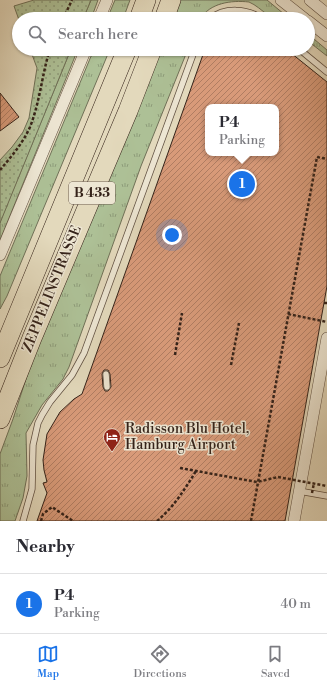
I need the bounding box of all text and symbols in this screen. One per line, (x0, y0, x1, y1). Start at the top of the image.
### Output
search box (12, 12, 315, 56)
icon: search (26, 23, 48, 45)
text: Search here (58, 25, 138, 44)
popup (205, 104, 279, 156)
text: P4 (219, 113, 240, 132)
text: Parking (219, 132, 265, 148)
pin: 1 (229, 169, 255, 199)
road number: B 433 (69, 182, 115, 204)
street label: ZEPPELINSTRASSE (18, 223, 86, 355)
your location (162, 225, 182, 245)
place label: Radisson Blu Hotel, Hamburg Airport (125, 420, 249, 454)
hotel icon: Radisson Blu Hotel, Hamburg Airport (102, 427, 122, 452)
text: Nearby (16, 536, 75, 558)
text: P4 (54, 586, 75, 605)
text: 1 (26, 596, 32, 612)
text: 40 m (281, 596, 311, 612)
text: Parking (54, 605, 100, 621)
tab: Map (37, 643, 59, 681)
tab: Directions (134, 643, 187, 681)
tab: Saved (261, 643, 290, 681)

